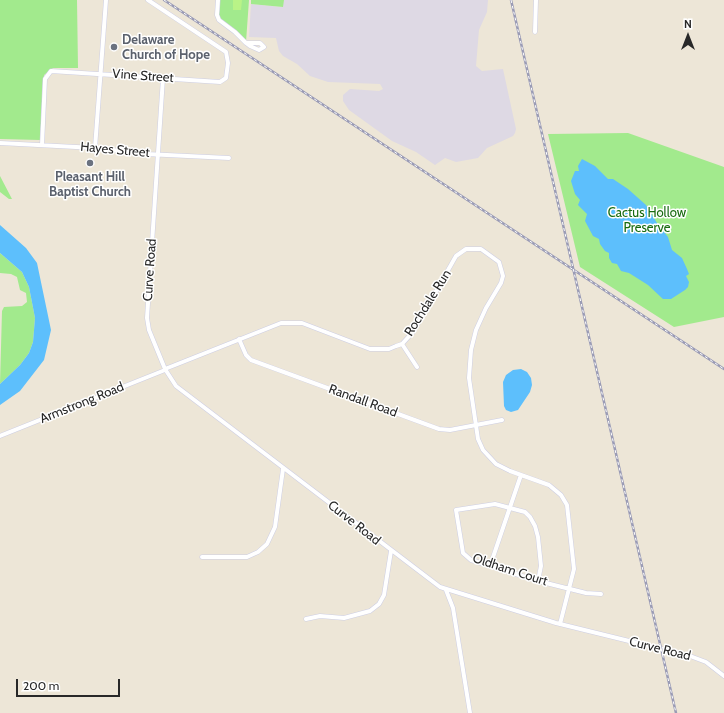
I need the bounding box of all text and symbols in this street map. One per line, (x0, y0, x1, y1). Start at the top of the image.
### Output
north arrow (668, 16, 708, 56)
text: N (684, 17, 692, 31)
place label: Delaware Church of Hope (122, 32, 210, 63)
marker: Delaware Church of Hope (109, 42, 119, 52)
street label: Vine Street (112, 66, 174, 86)
street label: Hayes Street (80, 139, 150, 161)
marker: Pleasant Hill Baptist Church (85, 158, 95, 168)
place label: Pleasant Hill Baptist Church (49, 169, 131, 200)
park label: Cactus Hollow Preserve (608, 205, 686, 236)
street label: Curve Road (140, 238, 160, 302)
street label: Rochdale Run (401, 267, 455, 339)
street label: Armstrong Road (38, 379, 126, 427)
street label: Randall Road (327, 381, 399, 421)
street label: Curve Road (324, 498, 384, 548)
street label: Oldham Court (470, 551, 550, 589)
street label: Curve Road (628, 634, 692, 664)
scale bar (18, 671, 122, 697)
text: 200 m (23, 678, 59, 693)

